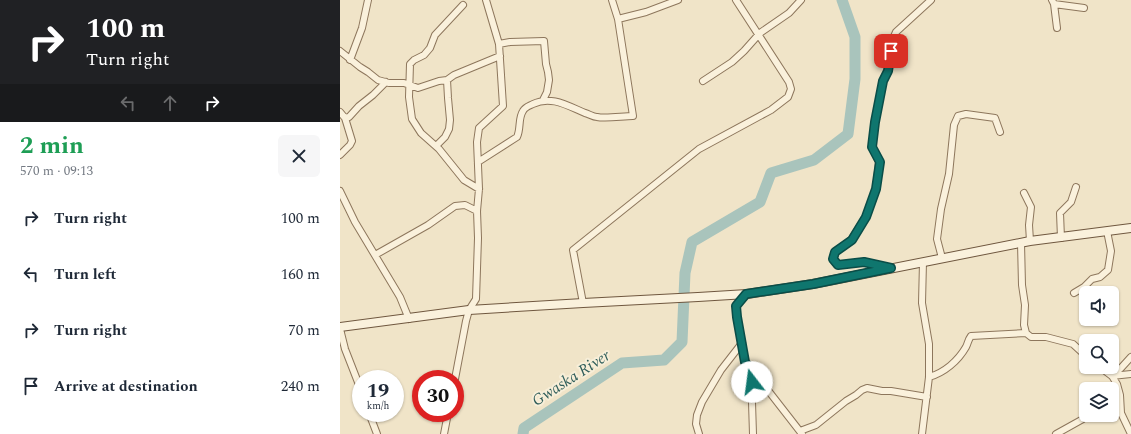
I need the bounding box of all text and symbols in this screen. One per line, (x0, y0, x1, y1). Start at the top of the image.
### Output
text: 100 m (86, 7, 165, 50)
icon: right (20, 16, 72, 68)
pin (874, 34, 908, 68)
icon: arrive (880, 40, 902, 62)
text: Turn right (86, 46, 169, 73)
icon: left (117, 92, 139, 114)
icon: ahead (159, 92, 181, 114)
icon: right (201, 92, 223, 114)
text: 2 min (20, 128, 84, 164)
button: close (278, 135, 320, 177)
text: 570 m · 09:13 (20, 161, 93, 181)
icon: right (20, 207, 42, 229)
text: Turn right (54, 207, 127, 230)
text: 100 m (281, 207, 320, 230)
icon: left (20, 263, 42, 285)
text: Turn left (54, 263, 116, 286)
text: 160 m (281, 263, 320, 286)
map controls (1079, 286, 1119, 422)
button: sound (1079, 286, 1119, 326)
icon: right (20, 319, 42, 341)
text: Turn right (54, 319, 127, 342)
text: 70 m (288, 319, 320, 342)
button: search (1079, 334, 1119, 374)
water label: Gwaska River (527, 343, 615, 412)
position arrow (731, 361, 773, 403)
speed limit sign: 30 (412, 370, 464, 422)
icon: arrive (20, 375, 42, 397)
text: Arrive at destination (54, 375, 198, 398)
text: 240 m (281, 375, 320, 398)
text: 19 (367, 376, 389, 406)
button: layers (1079, 382, 1119, 422)
text: km/h (367, 398, 389, 414)

